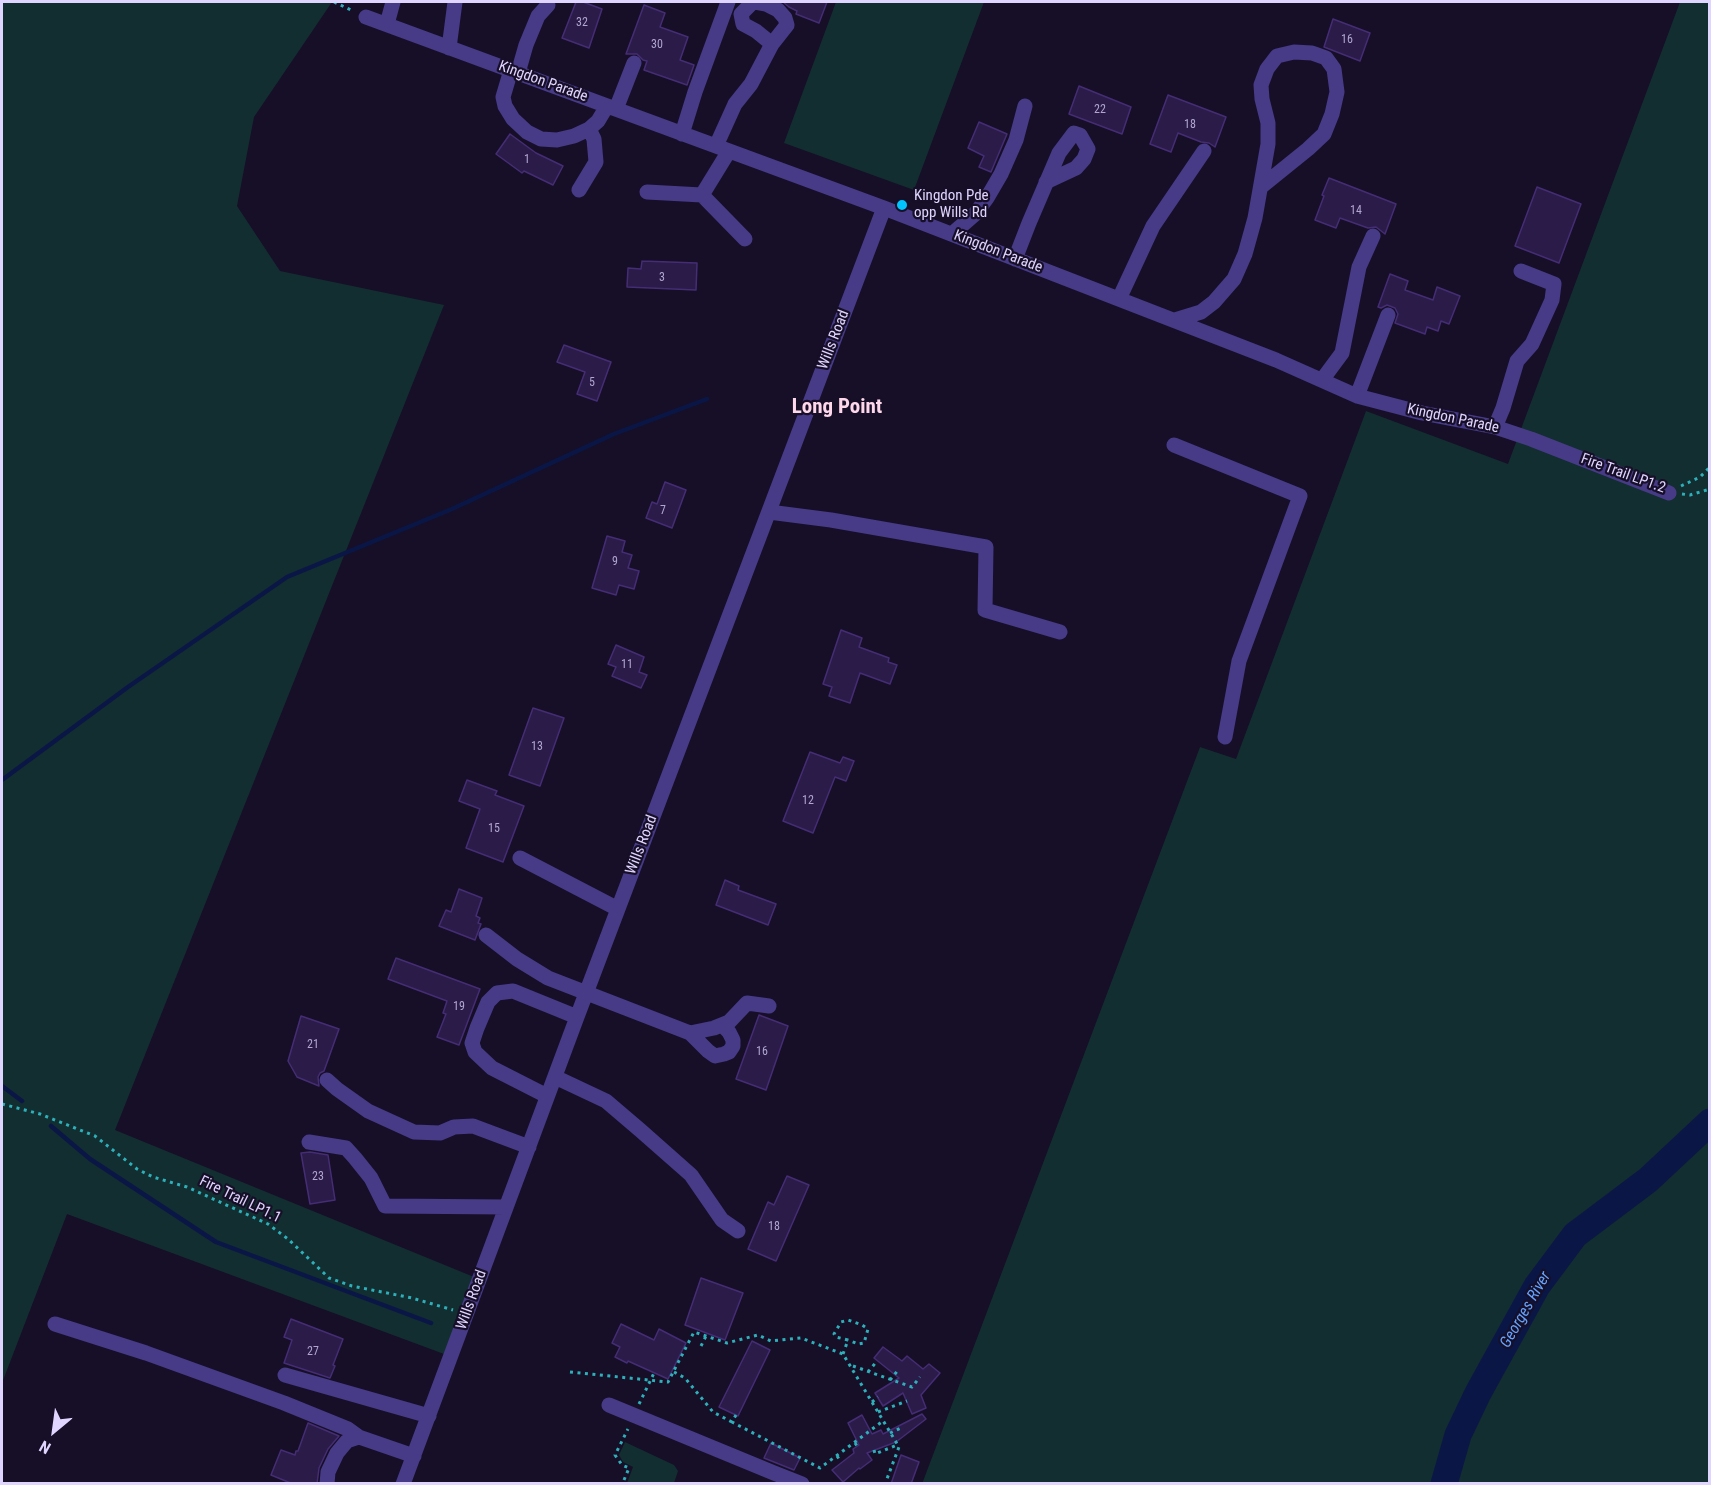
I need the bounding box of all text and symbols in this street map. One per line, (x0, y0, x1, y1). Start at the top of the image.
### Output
house number: 32 (576, 16, 588, 30)
house number: 16 (1341, 33, 1353, 47)
house number: 30 (651, 38, 663, 52)
street label: Kingdon Parade (496, 58, 590, 106)
house number: 22 (1094, 103, 1106, 117)
house number: 18 (1184, 118, 1196, 132)
house number: 1 (524, 153, 530, 167)
place label: Kingdon Pde opp Wills Rd (914, 187, 989, 222)
marker: Kingdon Pde opp Wills Rd (895, 198, 909, 212)
house number: 14 (1350, 204, 1362, 218)
street label: Kingdon Parade (951, 227, 1045, 277)
house number: 3 (659, 271, 665, 285)
street label: Wills Road (814, 308, 854, 372)
house number: 5 (589, 376, 595, 390)
district label: Long Point (792, 395, 882, 421)
street label: Kingdon Parade (1405, 400, 1501, 438)
street label: Fire Trail LP1.2 (1578, 450, 1668, 498)
house number: 7 (660, 504, 666, 518)
house number: 9 (612, 555, 618, 569)
house number: 11 (621, 658, 633, 672)
house number: 13 (531, 740, 543, 754)
house number: 12 (802, 794, 814, 808)
street label: Wills Road (622, 813, 662, 877)
house number: 15 (488, 822, 500, 836)
house number: 19 (453, 1000, 465, 1014)
house number: 21 (307, 1038, 319, 1052)
house number: 16 (756, 1045, 768, 1059)
house number: 23 (312, 1170, 324, 1184)
street label: Fire Trail LP1.1 (196, 1172, 284, 1228)
house number: 18 (768, 1220, 780, 1234)
street label: Wills Road (453, 1268, 491, 1332)
water label: Georges River (1496, 1268, 1556, 1352)
house number: 27 (307, 1345, 319, 1359)
north arrow (24, 1401, 84, 1461)
text: N (36, 1437, 54, 1458)

